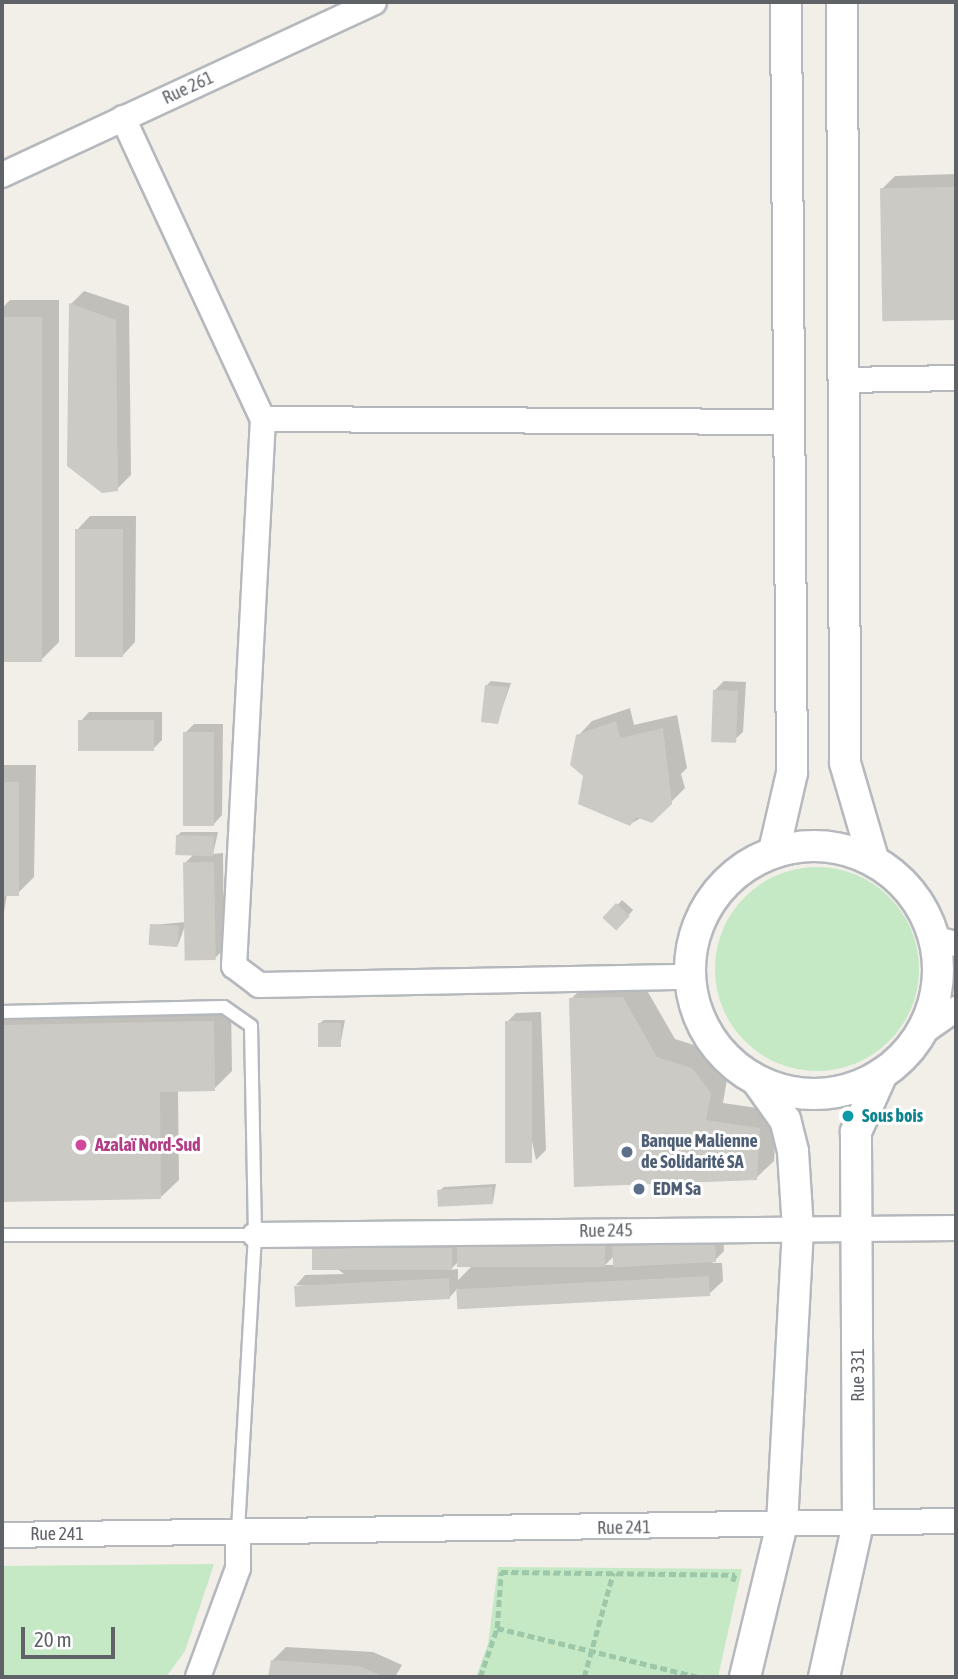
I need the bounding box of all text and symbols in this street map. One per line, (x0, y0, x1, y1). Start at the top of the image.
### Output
street label: Rue 261 (159, 67, 217, 109)
place label: Sous bois (862, 1105, 923, 1127)
marker: Sous bois (840, 1108, 856, 1124)
place label: Banque Malienne de Solidarité SA (641, 1131, 758, 1174)
place label: Azalaï Nord-Sud (95, 1134, 201, 1156)
marker: Azalaï Nord-Sud (73, 1137, 89, 1153)
marker: Banque Malienne de Solidarité SA (619, 1144, 635, 1160)
place label: EDM Sa (653, 1178, 701, 1200)
marker: EDM Sa (631, 1181, 647, 1197)
street label: Rue 245 (579, 1220, 633, 1242)
street label: Rue 331 (847, 1348, 869, 1402)
street label: Rue 241 (597, 1517, 651, 1539)
street label: Rue 241 (30, 1523, 84, 1545)
scale bar (24, 1612, 119, 1656)
text: 20 m (34, 1627, 72, 1651)

